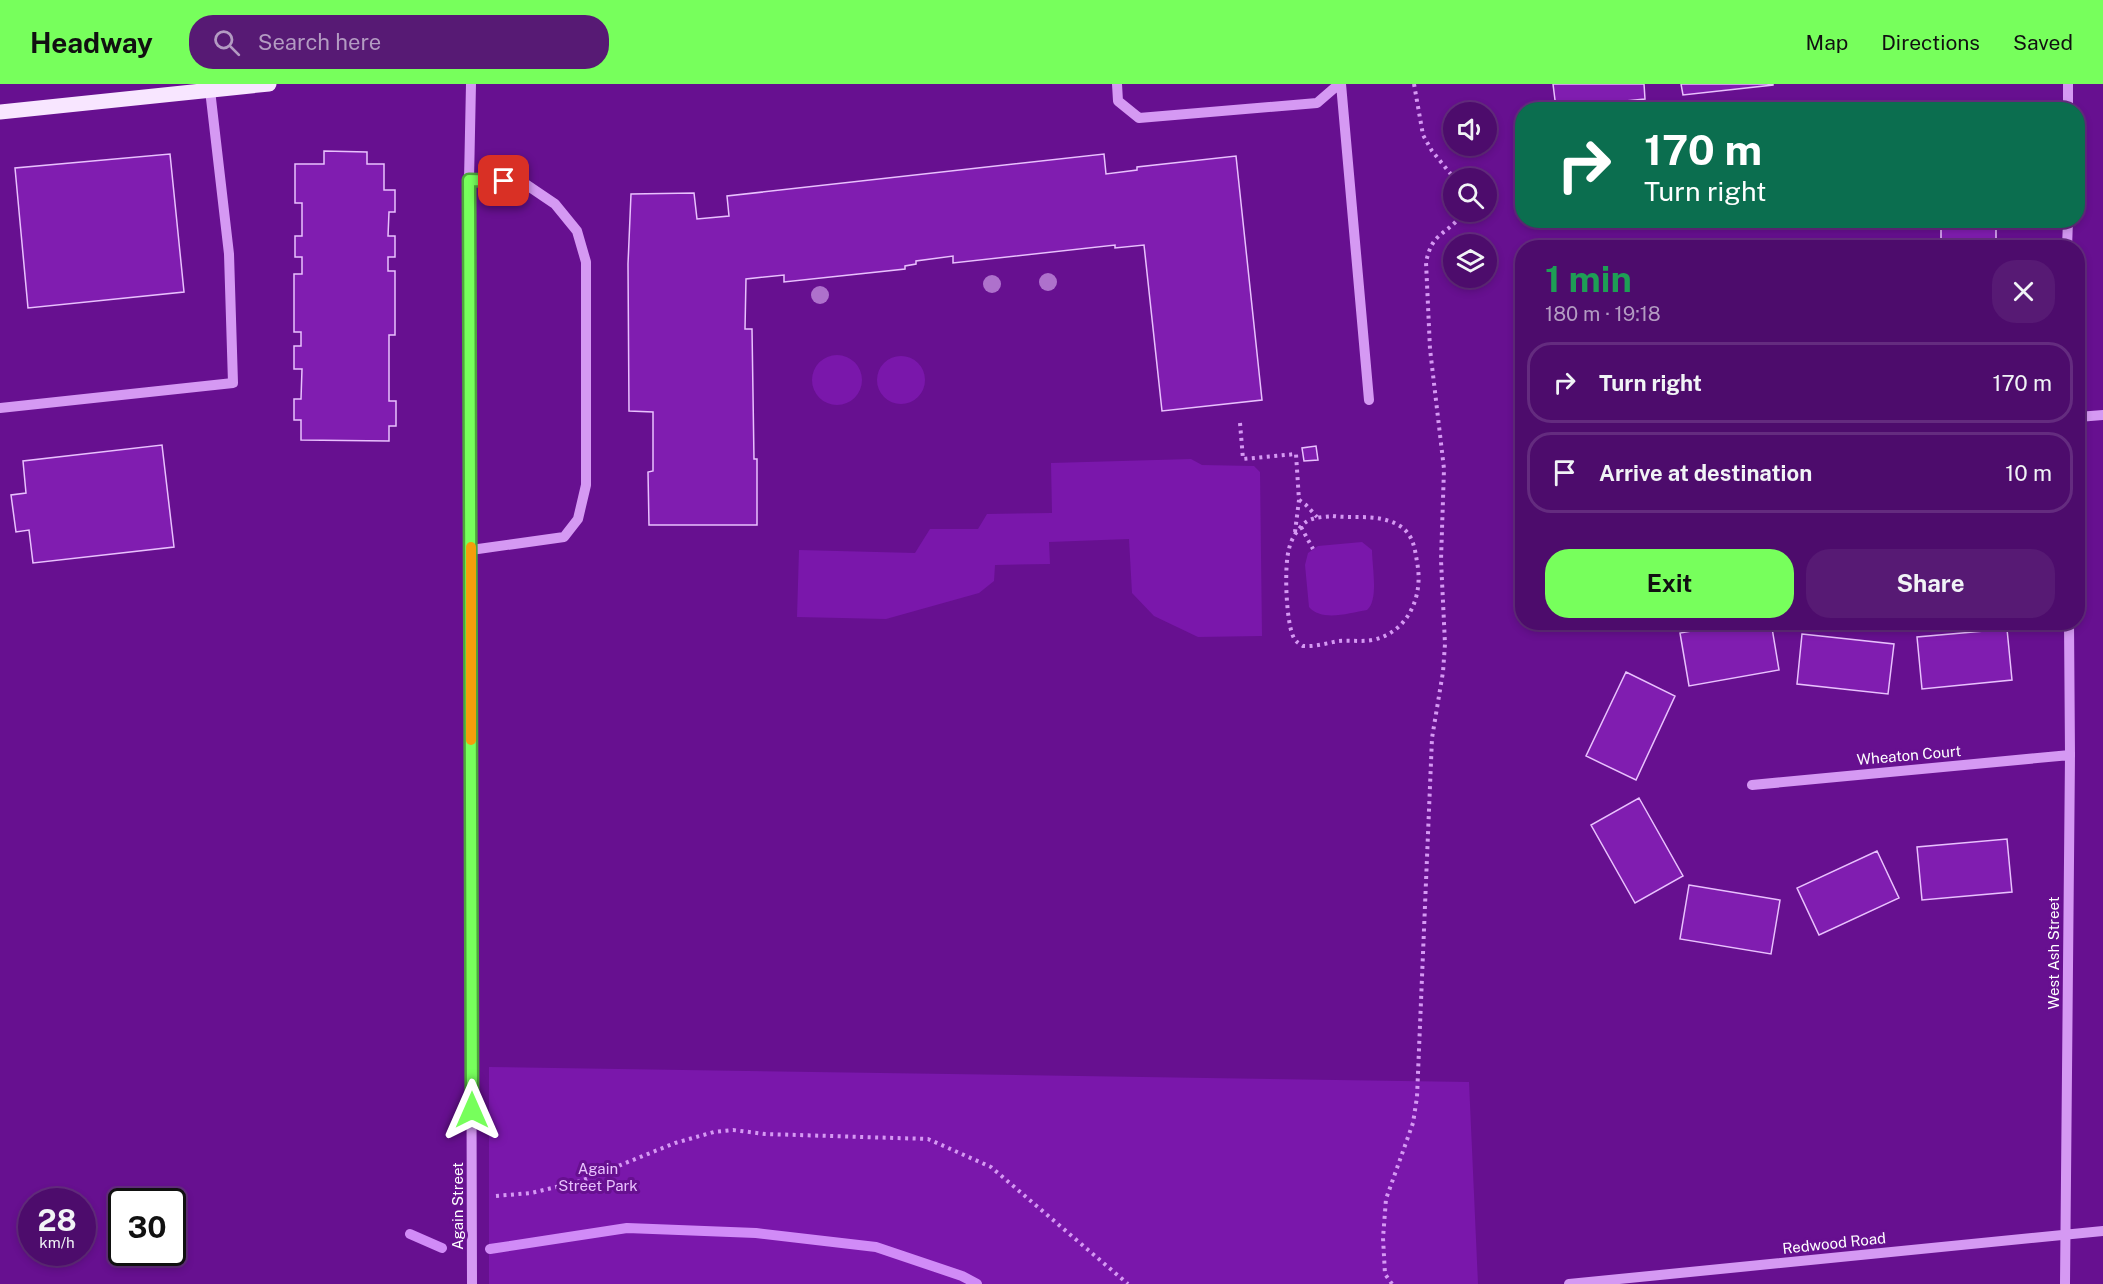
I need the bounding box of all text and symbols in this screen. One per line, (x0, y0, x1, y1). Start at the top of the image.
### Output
search box (189, 15, 609, 69)
text: Headway (30, 26, 153, 59)
icon: search (210, 26, 243, 59)
text: Search here (258, 29, 381, 55)
text: Map (1806, 30, 1848, 55)
text: Directions (1881, 30, 1980, 55)
text: Saved (2013, 30, 2073, 55)
map controls (1443, 102, 1497, 288)
button: sound (1443, 102, 1497, 156)
text: 170 m (1644, 125, 1762, 174)
icon: right (1545, 126, 1623, 204)
pin (478, 155, 529, 206)
icon: arrive (487, 164, 520, 197)
button: search (1443, 168, 1497, 222)
text: Turn right (1644, 175, 1767, 207)
button: layers (1443, 234, 1497, 288)
text: 1 min (1545, 258, 1632, 300)
button: close (1992, 260, 2055, 323)
text: 180 m · 19:18 (1545, 302, 1661, 326)
icon: right (1548, 366, 1581, 399)
text: Turn right (1599, 370, 1702, 396)
text: 170 m (1992, 370, 2052, 396)
icon: arrive (1548, 456, 1581, 489)
text: Arrive at destination (1599, 460, 1812, 486)
text: 10 m (2005, 460, 2052, 486)
button: Exit (1545, 549, 1794, 618)
button: Share (1806, 549, 2055, 618)
street label: Wheaton Court (1856, 742, 1962, 768)
street label: West Ash Street (2045, 896, 2062, 1010)
position arrow (440, 1078, 504, 1142)
park label: Again Street Park (558, 1160, 638, 1194)
street label: Again Street (449, 1162, 466, 1250)
speed limit sign: 30 (108, 1188, 186, 1266)
text: 28 (37, 1202, 77, 1238)
street label: Redwood Road (1781, 1229, 1887, 1257)
text: km/h (39, 1234, 75, 1251)

